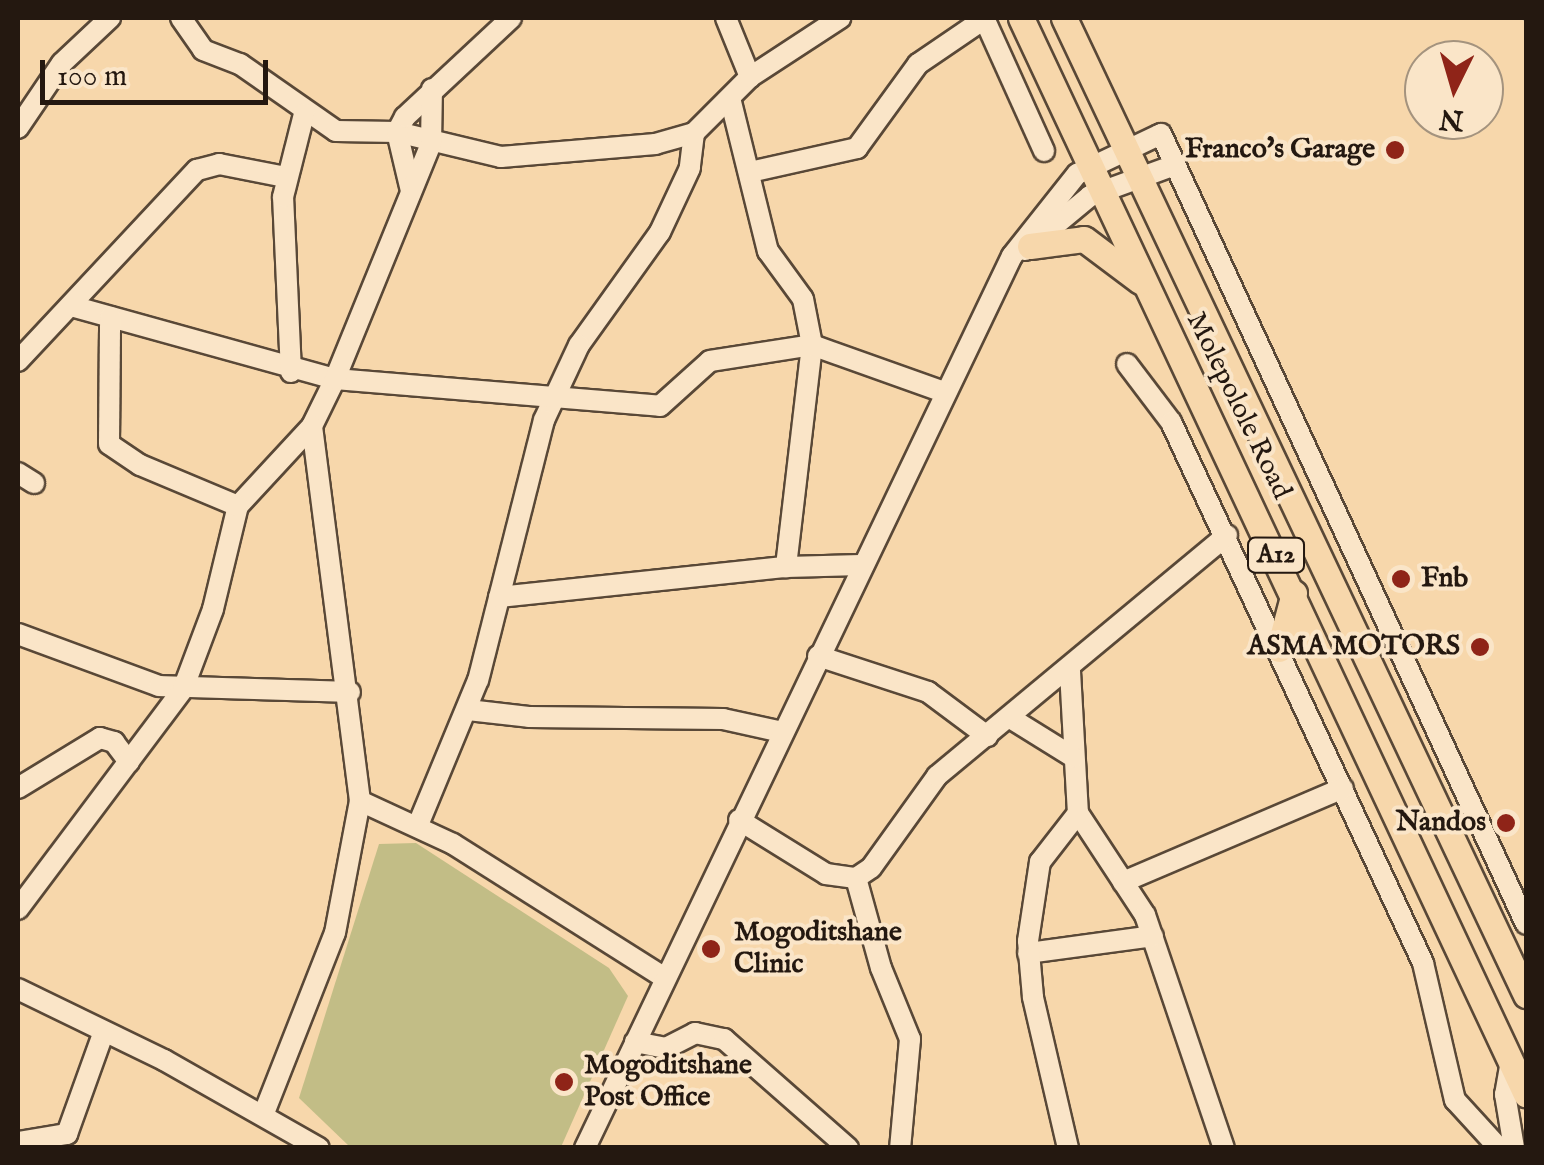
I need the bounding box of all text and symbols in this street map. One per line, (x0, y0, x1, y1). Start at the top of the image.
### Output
scale bar (45, 40, 272, 102)
north arrow (1404, 40, 1504, 140)
text: 100 m (57, 58, 127, 96)
text: N (1438, 100, 1465, 137)
place label: Franco's Garage (1185, 133, 1375, 167)
marker: Franco's Garage (1384, 139, 1406, 161)
street label: Molepolole Road (1178, 307, 1298, 505)
road number: A12 (1246, 535, 1306, 575)
place label: Fnb (1421, 562, 1468, 596)
marker: Fnb (1390, 568, 1412, 590)
place label: ASMA MOTORS (1247, 630, 1460, 664)
marker: ASMA MOTORS (1469, 636, 1491, 658)
place label: Nandos (1396, 806, 1486, 840)
marker: Nandos (1495, 812, 1517, 834)
place label: Mogoditshane Clinic (734, 916, 902, 982)
marker: Mogoditshane Clinic (698, 936, 724, 962)
place label: Mogoditshane Post Office (584, 1049, 752, 1115)
marker: Mogoditshane Post Office (553, 1071, 575, 1093)

